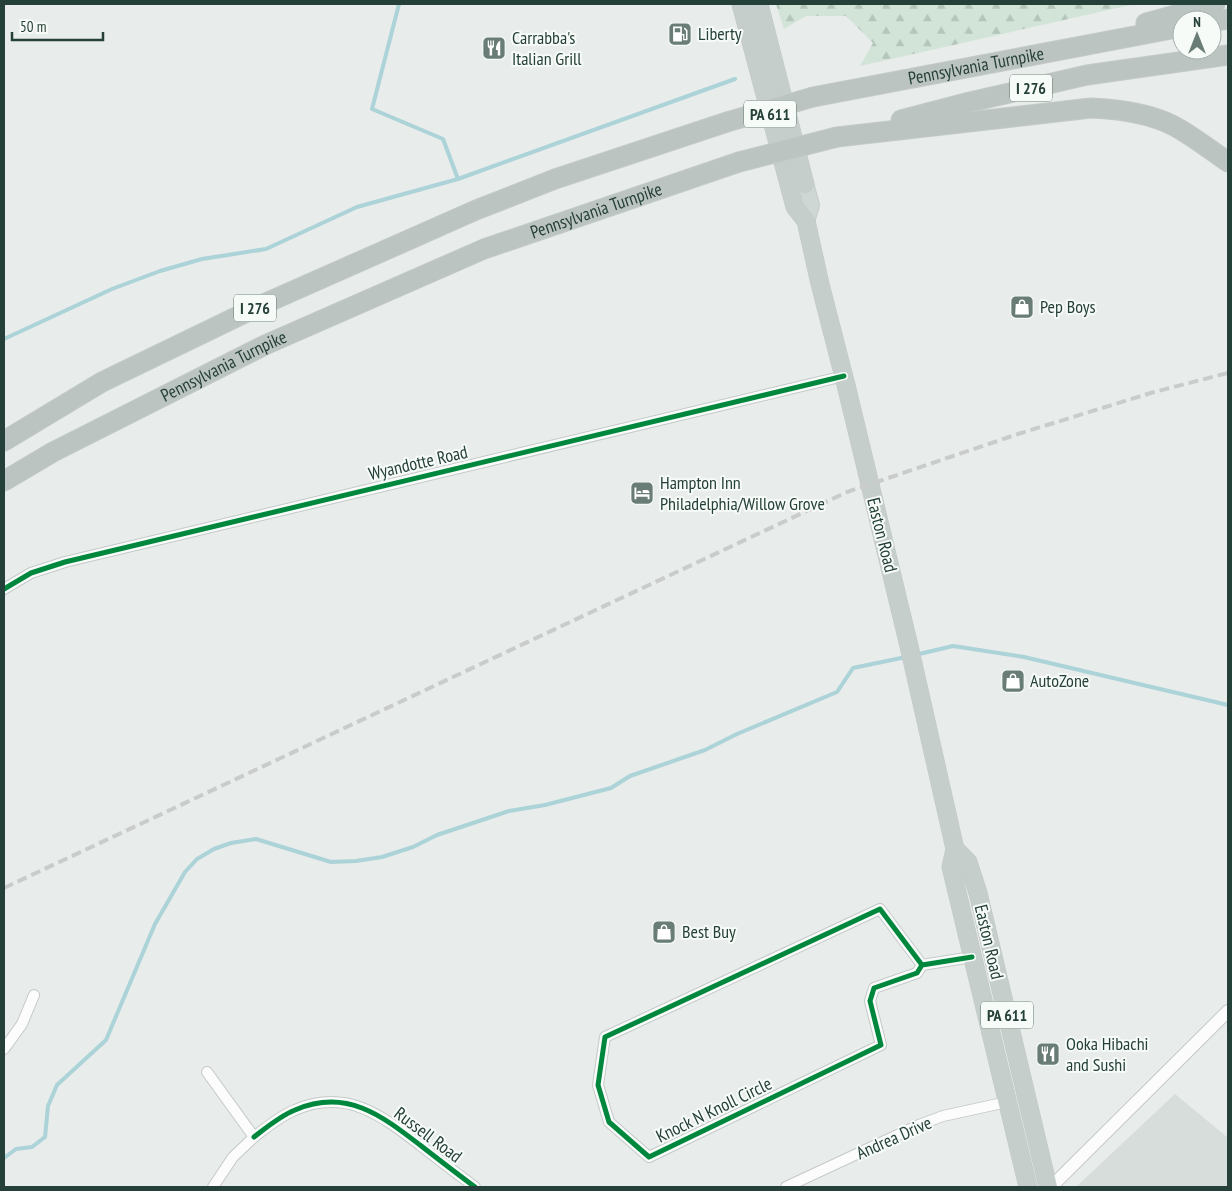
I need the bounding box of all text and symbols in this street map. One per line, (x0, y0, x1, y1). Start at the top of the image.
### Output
scale bar (12, 10, 104, 42)
north arrow (1172, 10, 1222, 60)
text: N (1193, 13, 1201, 31)
text: 50 m (20, 17, 46, 36)
fuel station icon: Liberty (667, 21, 693, 47)
place label: Liberty (698, 22, 742, 45)
place label: Carrabba's Italian Grill (512, 26, 582, 70)
restaurant icon: Carrabba's Italian Grill (481, 35, 507, 61)
street label: Pennsylvania Turnpike (906, 41, 1046, 90)
road number: I 276 (1010, 75, 1052, 102)
road number: PA 611 (744, 100, 796, 128)
street label: Pennsylvania Turnpike (527, 177, 665, 243)
road number: I 276 (234, 294, 276, 322)
shop icon: Pep Boys (1009, 294, 1035, 320)
place label: Pep Boys (1040, 295, 1096, 318)
street label: Pennsylvania Turnpike (157, 325, 290, 407)
street label: Wyandotte Road (366, 440, 470, 485)
place label: Hampton Inn Philadelphia/Willow Grove (660, 471, 825, 515)
hotel icon: Hampton Inn Philadelphia/Willow Grove (629, 480, 655, 506)
street label: Easton Road (862, 495, 903, 575)
shop icon: AutoZone (1000, 668, 1026, 694)
place label: AutoZone (1030, 669, 1089, 692)
street label: Easton Road (970, 902, 1009, 982)
shop icon: Best Buy (651, 919, 677, 945)
place label: Best Buy (682, 920, 736, 943)
road number: PA 611 (981, 1002, 1033, 1028)
place label: Ooka Hibachi and Sushi (1066, 1032, 1148, 1076)
restaurant icon: Ooka Hibachi and Sushi (1035, 1041, 1061, 1067)
street label: Knock N Knoll Circle (652, 1072, 775, 1147)
street label: Russell Road (390, 1102, 467, 1168)
street label: Andrea Drive (852, 1111, 935, 1164)

